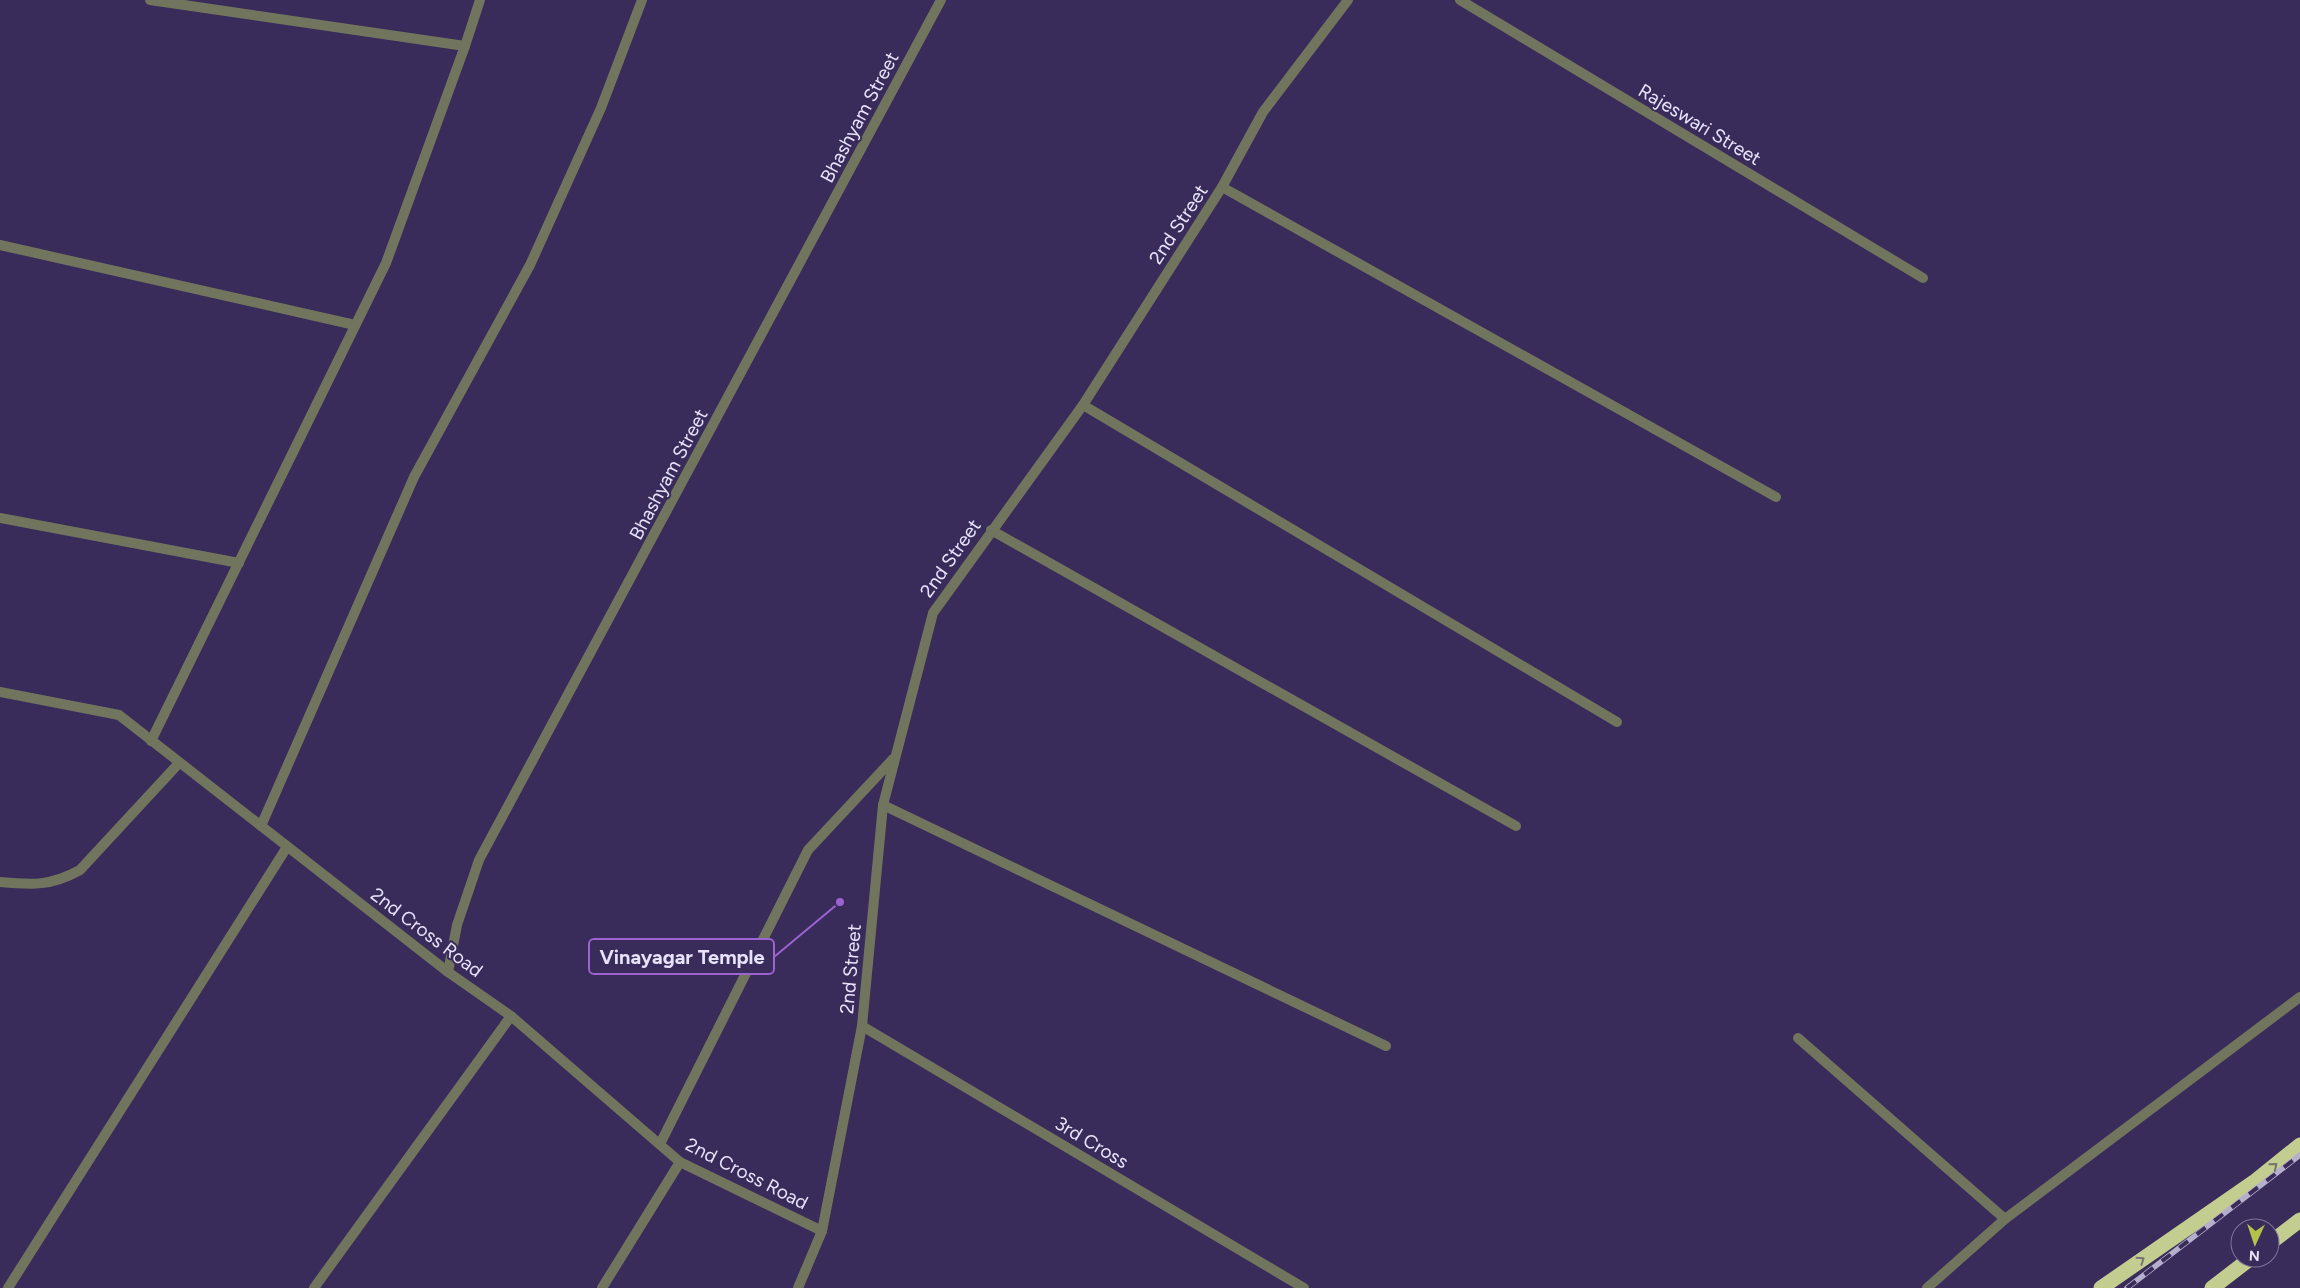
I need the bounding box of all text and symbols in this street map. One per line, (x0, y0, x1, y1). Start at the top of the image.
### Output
street label: Bhashyam Street (815, 48, 904, 187)
street label: Rajeswari Street (1634, 79, 1765, 170)
street label: 2nd Street (1144, 180, 1213, 268)
street label: Bhashyam Street (624, 405, 713, 544)
street label: 2nd Street (915, 515, 986, 602)
street label: 2nd Cross Road (366, 883, 487, 982)
street label: 2nd Street (835, 923, 866, 1015)
callout: Vinayagar Temple (589, 939, 774, 974)
text: Vinayagar Temple (599, 945, 765, 969)
street label: 3rd Cross (1051, 1112, 1133, 1173)
street label: 2nd Cross Road (682, 1133, 812, 1214)
one-way arrow (2268, 1164, 2277, 1172)
north arrow (2230, 1218, 2280, 1268)
text: N (2248, 1247, 2260, 1264)
one-way arrow (2135, 1257, 2145, 1266)

